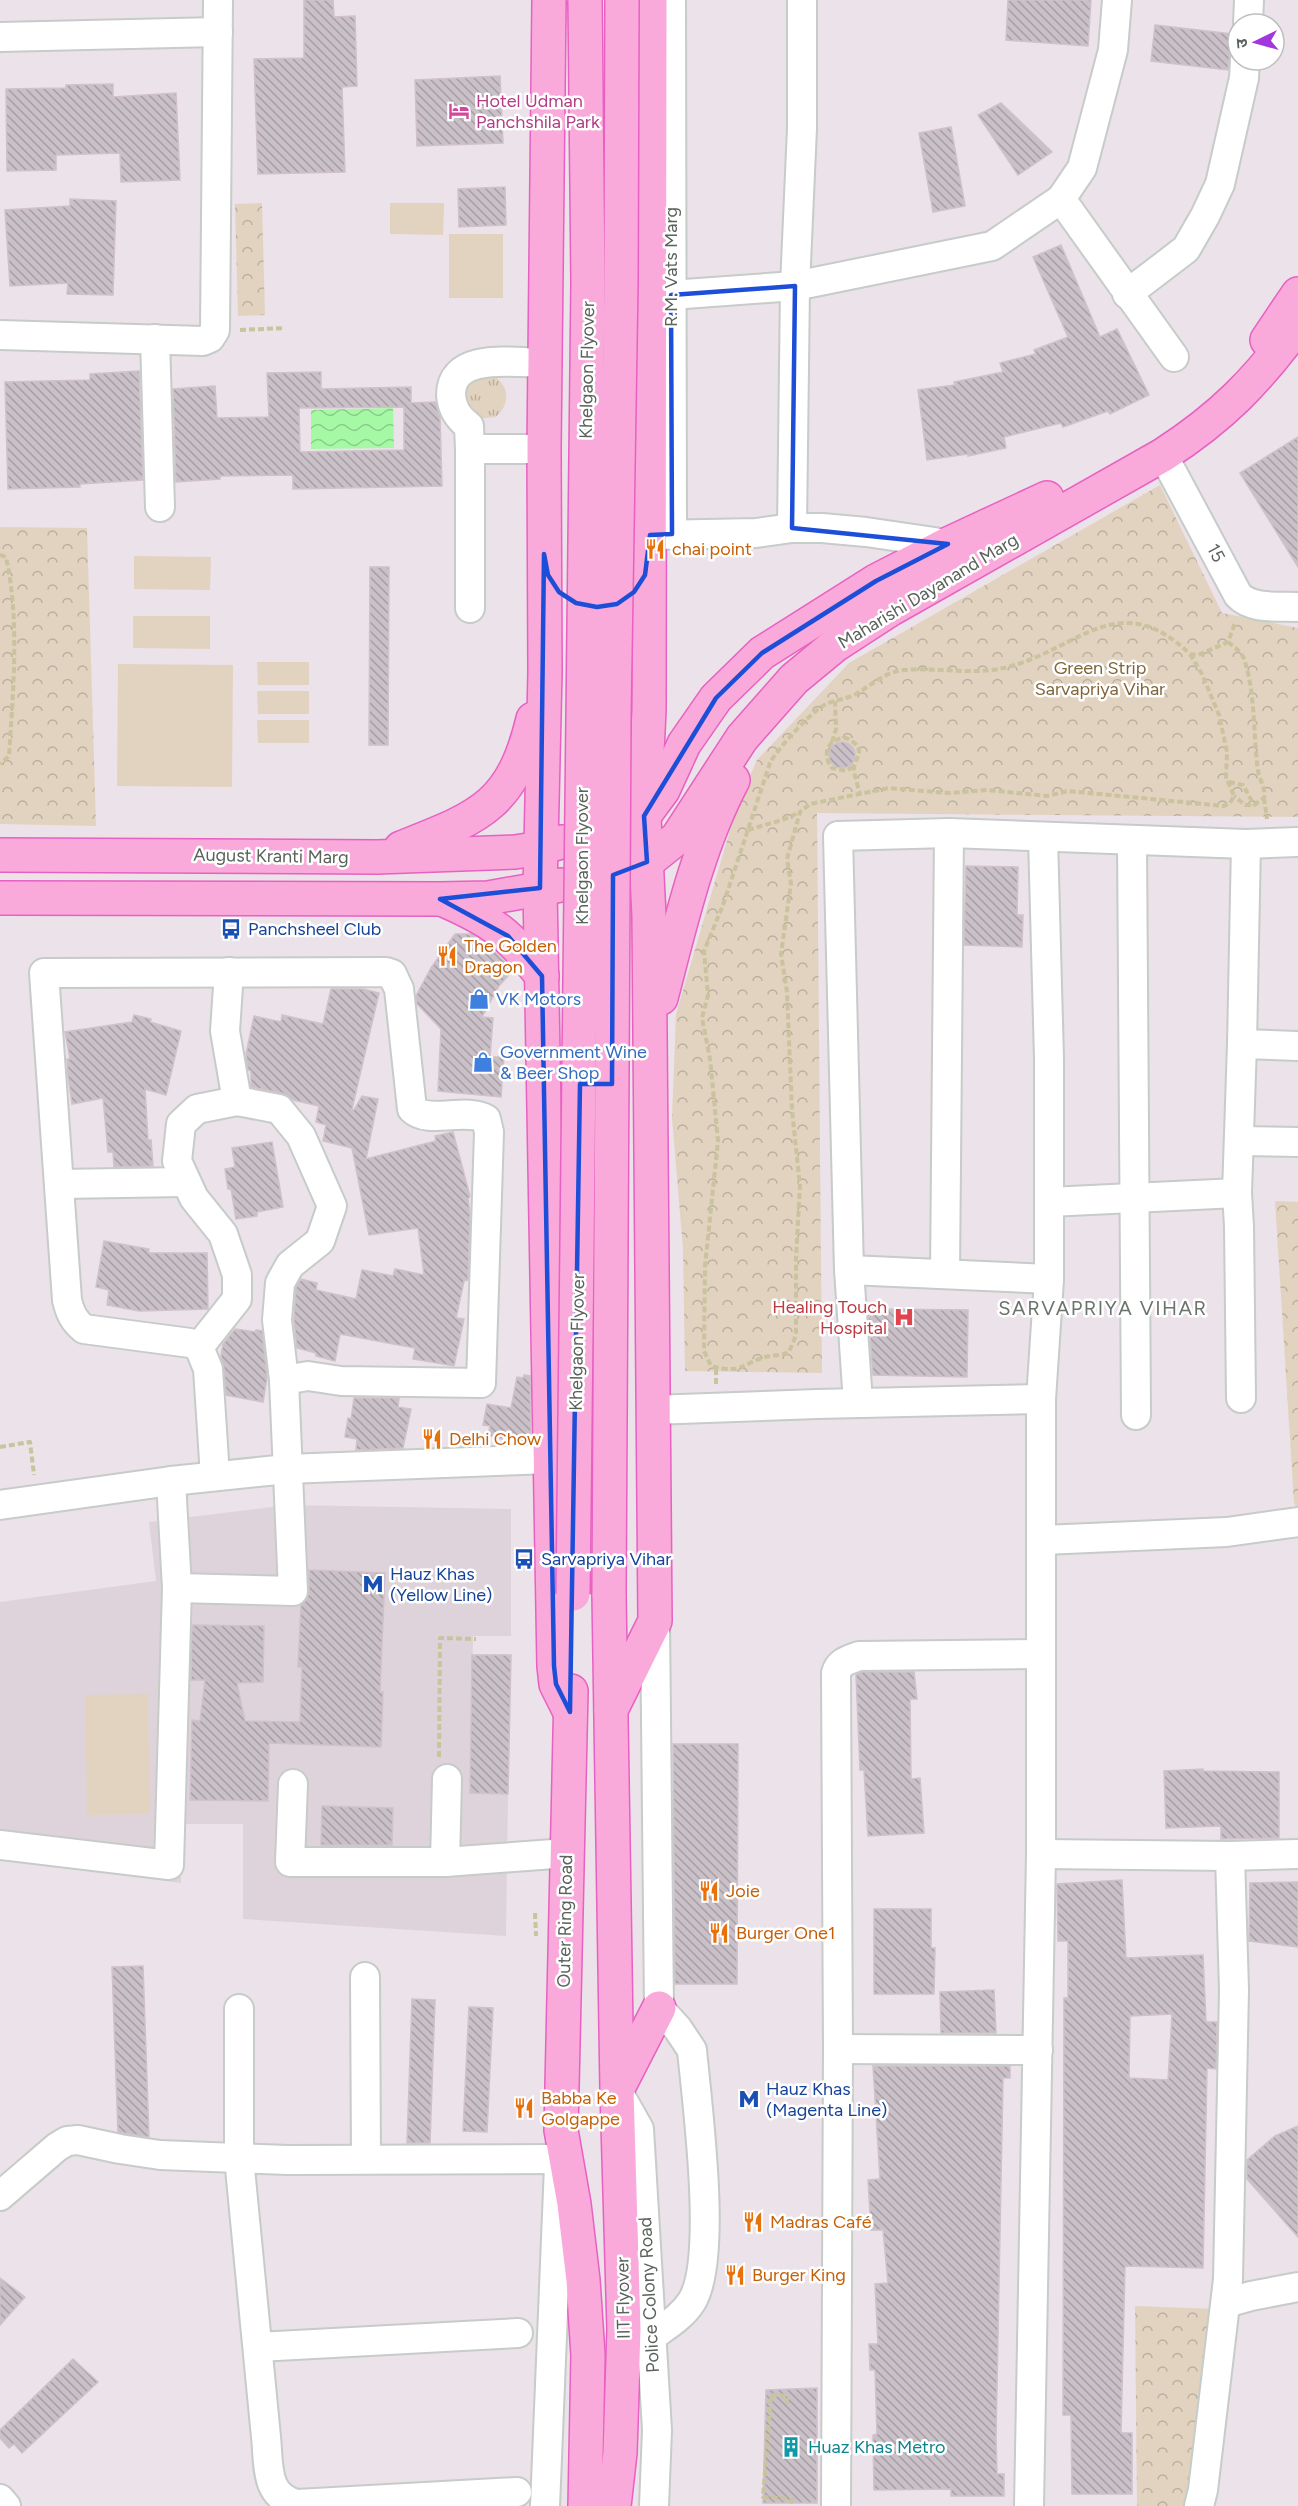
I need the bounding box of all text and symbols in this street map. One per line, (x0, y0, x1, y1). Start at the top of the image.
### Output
north arrow (1226, 12, 1286, 72)
text: उ (1232, 37, 1251, 49)
place label: Hotel Udman Panchshila Park (476, 90, 600, 133)
hotel icon: Hotel Udman Panchshila Park (447, 99, 471, 123)
street label: R.M. Vats Marg (660, 207, 682, 327)
street label: Khelgaon Flyover (575, 301, 599, 439)
street label: Maharishi Dayanand Marg (834, 528, 1022, 654)
restaurant icon: chai point (643, 537, 667, 561)
place label: chai point (672, 538, 752, 560)
street label: 15 (1202, 540, 1230, 566)
park label: Green Strip Sarvapriya Vihar (1035, 657, 1165, 700)
street label: Khelgaon Flyover (571, 787, 593, 925)
street label: August Kranti Marg (193, 844, 349, 868)
bus stop icon: Panchsheel Club (219, 917, 243, 941)
place label: Panchsheel Club (248, 918, 381, 940)
place label: The Golden Dragon (464, 935, 557, 978)
restaurant icon: The Golden Dragon (435, 944, 459, 968)
shop icon: VK Motors (467, 987, 491, 1011)
place label: VK Motors (496, 988, 581, 1010)
place label: Government Wine & Beer Shop (500, 1041, 647, 1084)
shop icon: Government Wine & Beer Shop (471, 1050, 495, 1074)
street label: Khelgaon Flyover (565, 1273, 589, 1411)
place label: Healing Touch Hospital (772, 1296, 887, 1339)
district label: SARVAPRIYA VIHAR (998, 1296, 1208, 1320)
hospital icon: Healing Touch Hospital (892, 1305, 916, 1329)
restaurant icon: Delhi Chow (420, 1427, 444, 1451)
place label: Delhi Chow (449, 1428, 541, 1450)
bus stop icon: Sarvapriya Vihar (512, 1547, 536, 1571)
place label: Sarvapriya Vihar (541, 1548, 671, 1570)
place label: Hauz Khas (Yellow Line) (390, 1563, 492, 1606)
metro station icon: Hauz Khas (Yellow Line) (361, 1572, 385, 1596)
street label: Outer Ring Road (553, 1854, 577, 1988)
restaurant icon: Joie (697, 1879, 721, 1903)
place label: Joie (726, 1880, 760, 1902)
restaurant icon: Burger One1 (707, 1921, 731, 1945)
place label: Burger One1 (736, 1922, 835, 1944)
place label: Hauz Khas (Magenta Line) (766, 2078, 887, 2121)
place label: Babba Ke Golgappe (541, 2087, 620, 2130)
metro station icon: Hauz Khas (Magenta Line) (737, 2087, 761, 2111)
restaurant icon: Babba Ke Golgappe (512, 2096, 536, 2120)
restaurant icon: Madras Café (741, 2210, 765, 2234)
place label: Madras Café (770, 2211, 872, 2233)
street label: Police Colony Road (634, 2217, 664, 2373)
street label: IIT Flyover (611, 2257, 635, 2339)
restaurant icon: Burger King (723, 2263, 747, 2287)
place label: Burger King (752, 2264, 846, 2286)
building icon: Huaz Khas Metro (779, 2435, 803, 2459)
place label: Huaz Khas Metro (808, 2436, 945, 2458)

